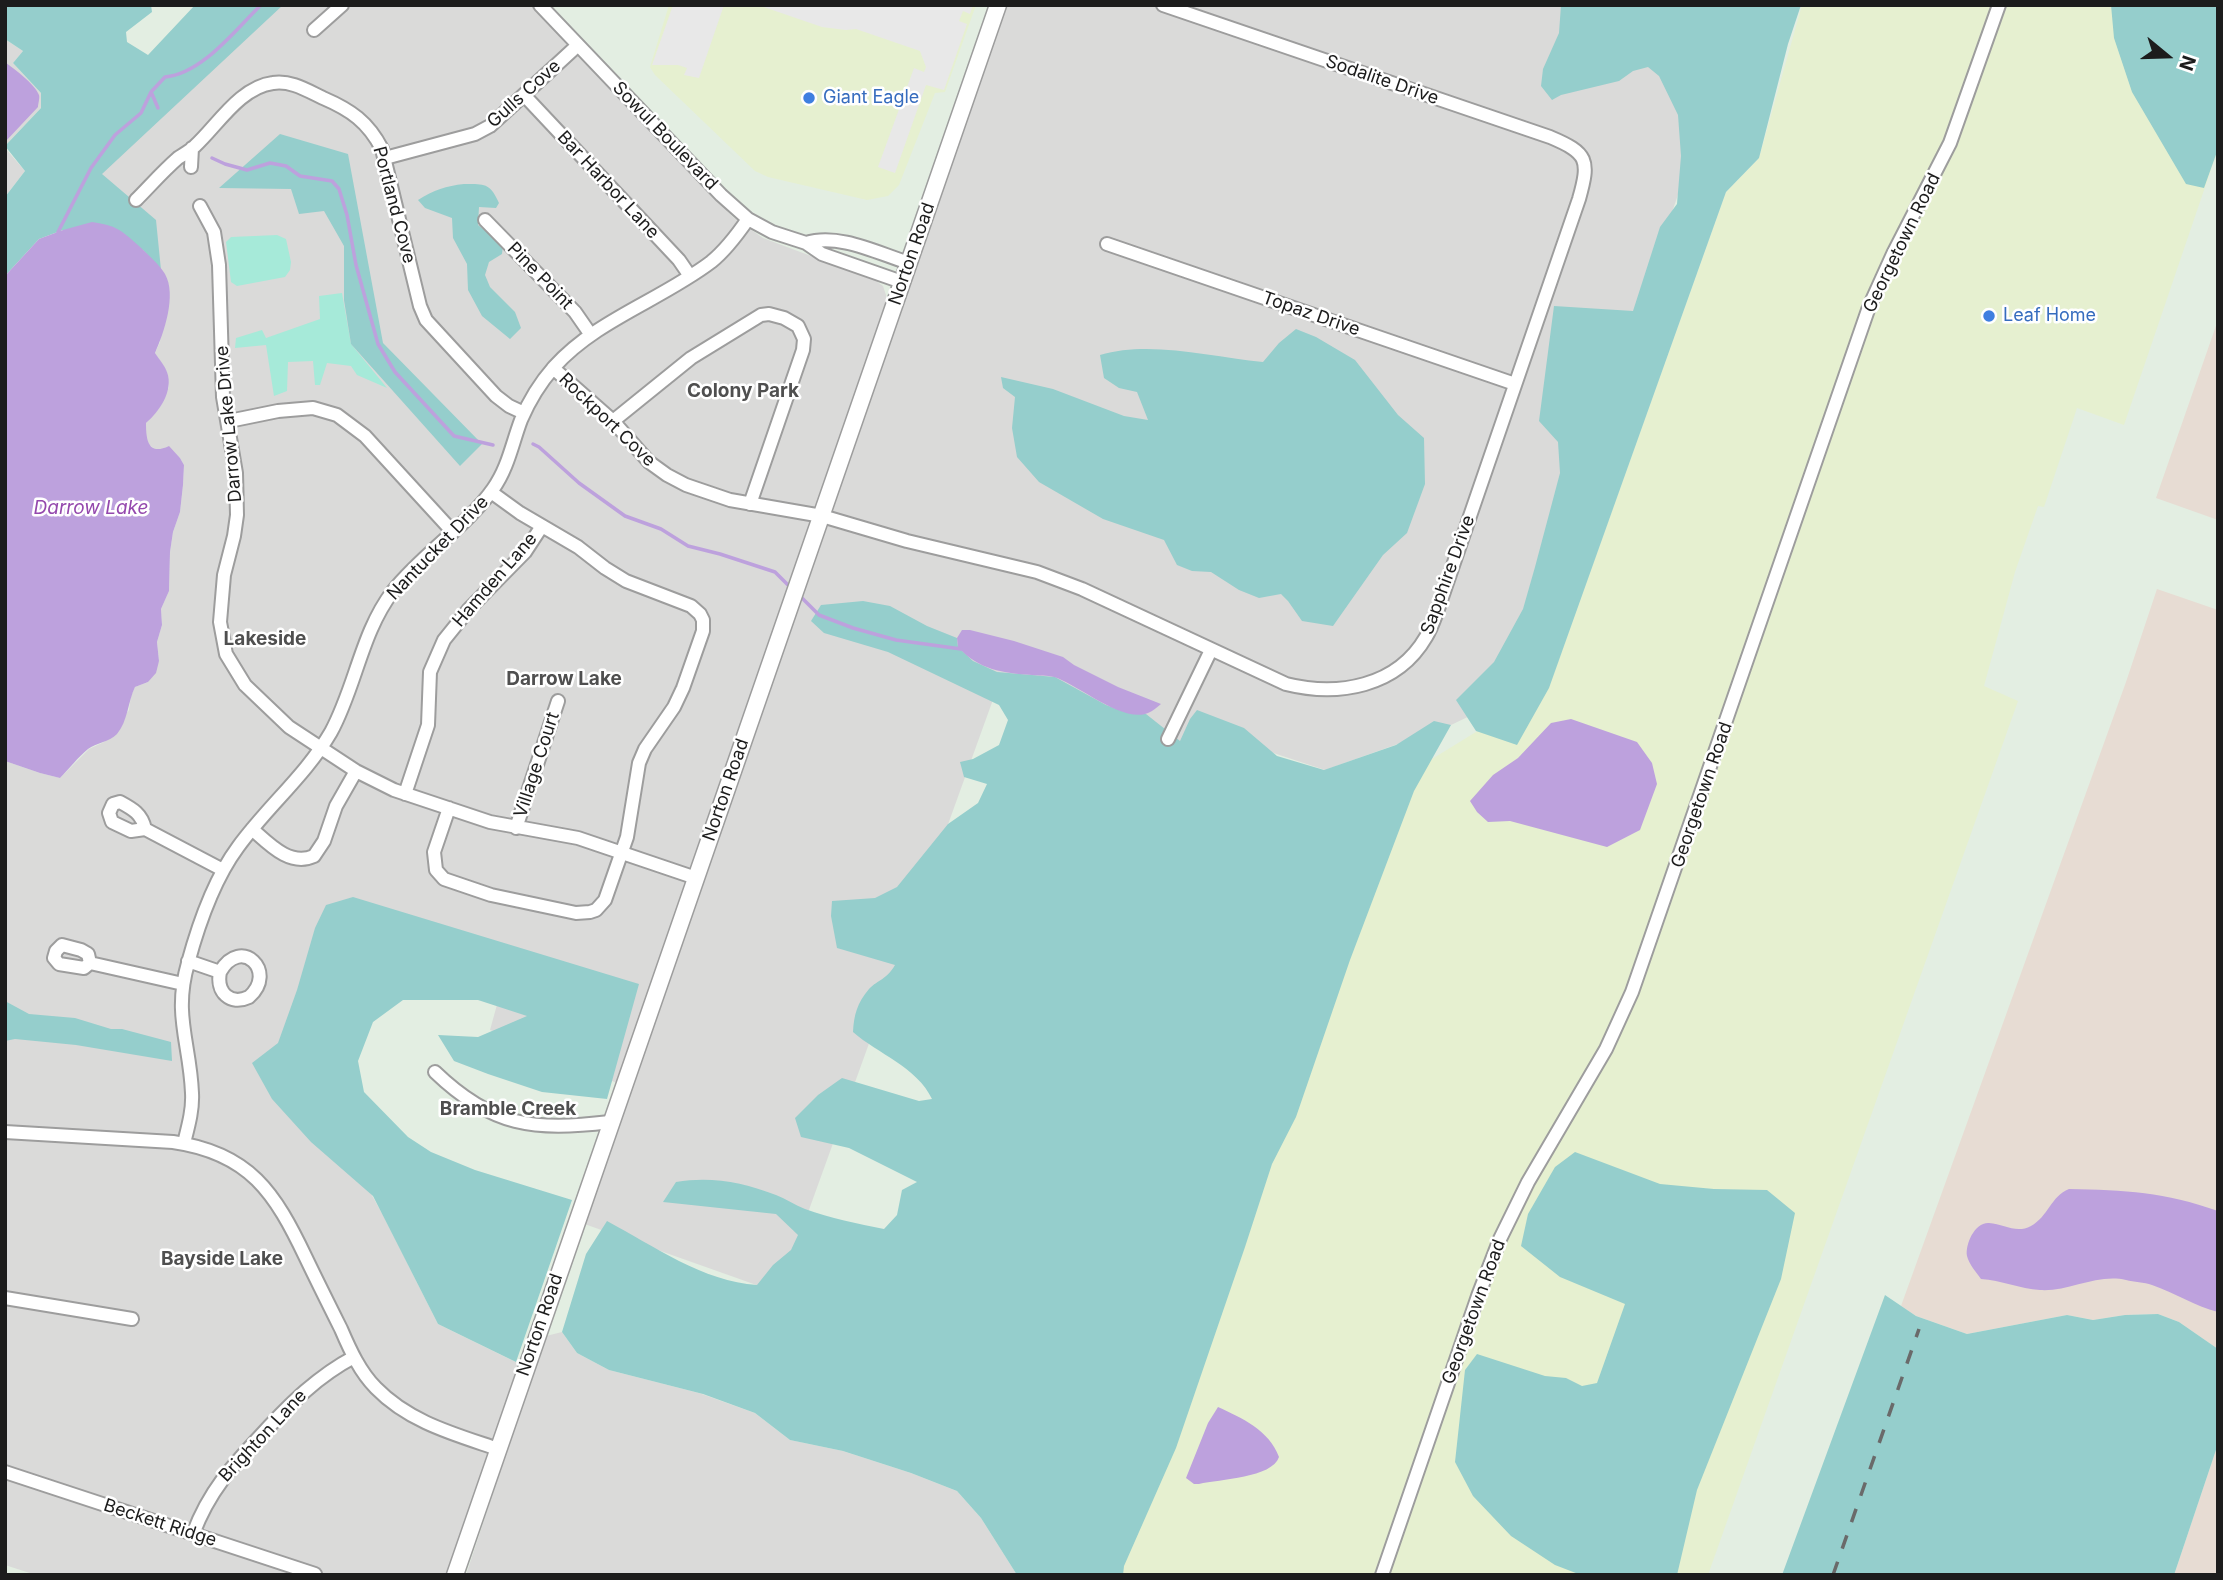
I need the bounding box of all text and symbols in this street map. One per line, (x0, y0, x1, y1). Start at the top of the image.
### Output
north arrow (2132, 21, 2202, 91)
street label: Sodalite Drive (1323, 51, 1441, 109)
text: N (2174, 52, 2201, 74)
street label: Gulls Cove (483, 55, 565, 133)
street label: Sowul Boulevard (608, 77, 722, 195)
place label: Giant Eagle (823, 87, 919, 109)
marker: Giant Eagle (801, 90, 817, 106)
street label: Bar Harbor Lane (553, 127, 663, 243)
street label: Portland Cove (368, 144, 420, 266)
street label: Georgetown Road (1859, 170, 1945, 316)
street label: Norton Road (884, 200, 940, 308)
street label: Pine Point (503, 238, 577, 314)
street label: Topaz Drive (1259, 287, 1363, 341)
place label: Leaf Home (2003, 305, 2096, 327)
marker: Leaf Home (1981, 308, 1997, 324)
street label: Darrow Lake Drive (211, 345, 247, 503)
street label: Rockport Cove (554, 368, 660, 472)
district label: Colony Park (687, 380, 799, 402)
street label: Nantucket Drive (383, 491, 493, 605)
water label: Darrow Lake (34, 497, 148, 519)
street label: Sapphire Drive (1416, 512, 1480, 638)
street label: Hamden Lane (448, 528, 542, 632)
district label: Lakeside (224, 628, 306, 650)
district label: Darrow Lake (506, 668, 622, 690)
street label: Village Court (510, 709, 564, 821)
street label: Georgetown Road (1667, 719, 1737, 871)
street label: Norton Road (698, 736, 754, 844)
district label: Bramble Creek (440, 1098, 576, 1120)
street label: Georgetown Road (1438, 1237, 1510, 1387)
district label: Bayside Lake (161, 1248, 283, 1270)
street label: Norton Road (512, 1271, 568, 1379)
street label: Brighton Lane (215, 1385, 311, 1487)
street label: Beckett Ridge (101, 1495, 219, 1551)

